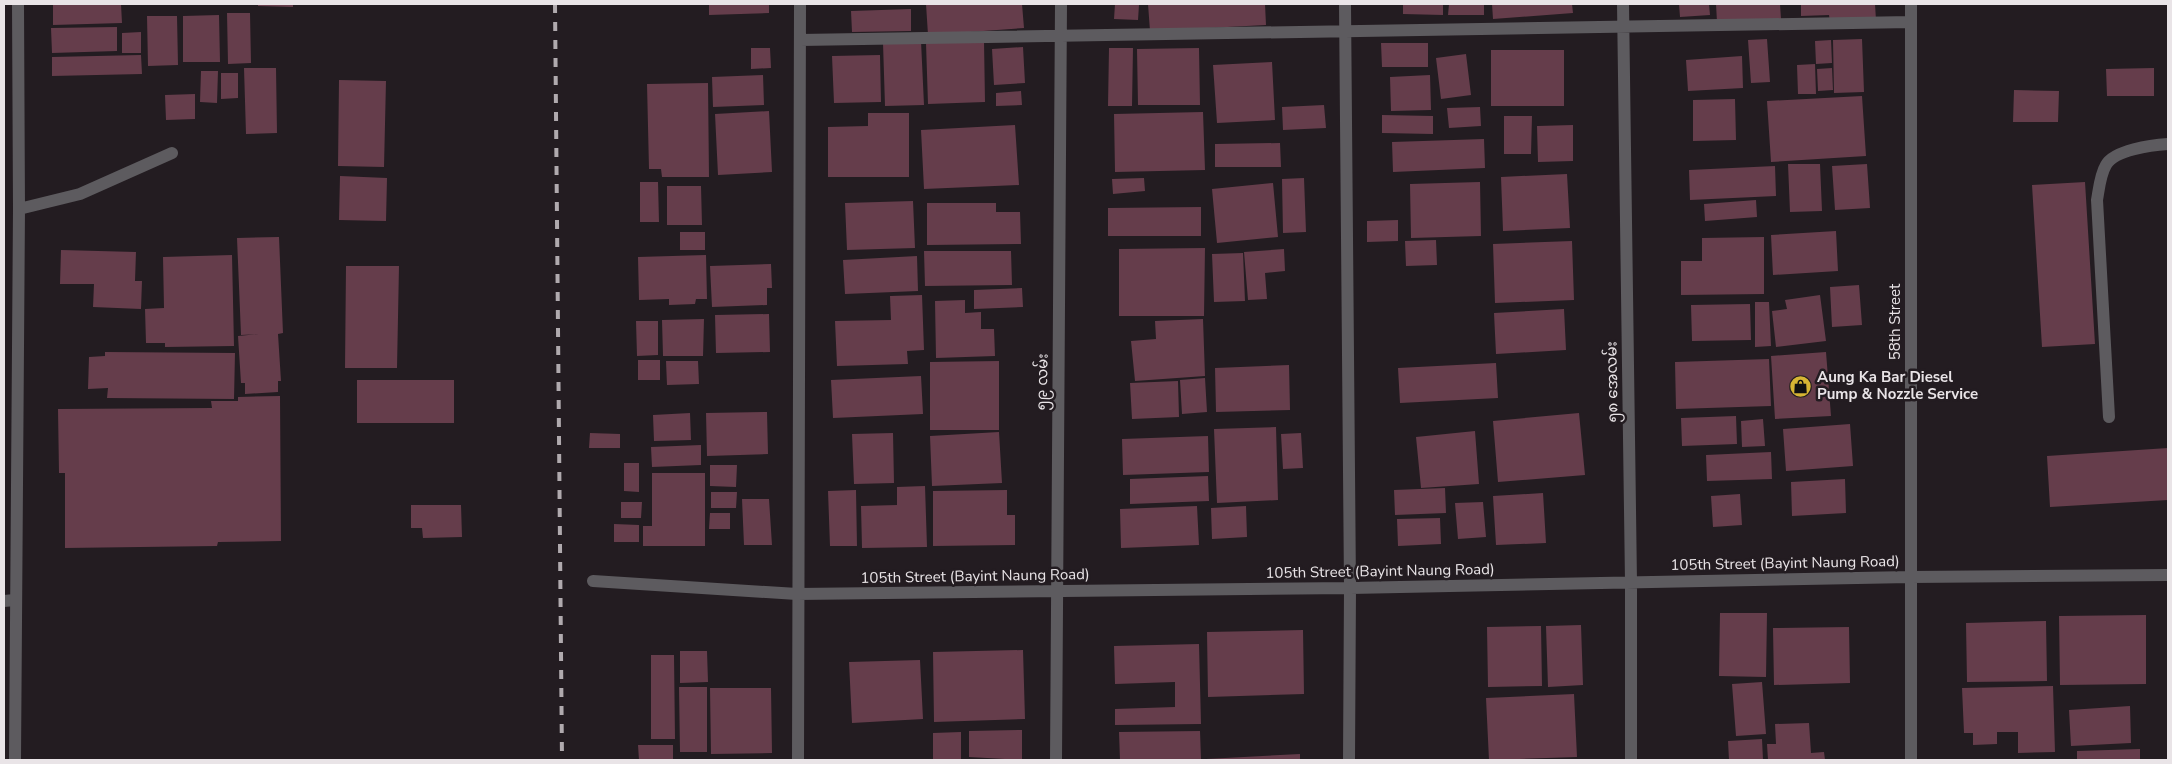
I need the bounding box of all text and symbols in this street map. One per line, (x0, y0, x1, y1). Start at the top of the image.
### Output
street label: 58th Street (1885, 283, 1905, 360)
street label: ၅၈ အေလမ်း (1601, 341, 1625, 423)
street label: ၅၉ လမ်း (1032, 353, 1054, 411)
place label: Aung Ka Bar Diesel Pump & Nozzle Service (1817, 367, 1978, 404)
shop icon: Aung Ka Bar Diesel Pump & Nozzle Service (1789, 374, 1813, 398)
street label: 105th Street (Bayint Naung Road) (1670, 551, 1900, 575)
street label: 105th Street (Bayint Naung Road) (1265, 559, 1495, 583)
street label: 105th Street (Bayint Naung Road) (860, 564, 1090, 588)

